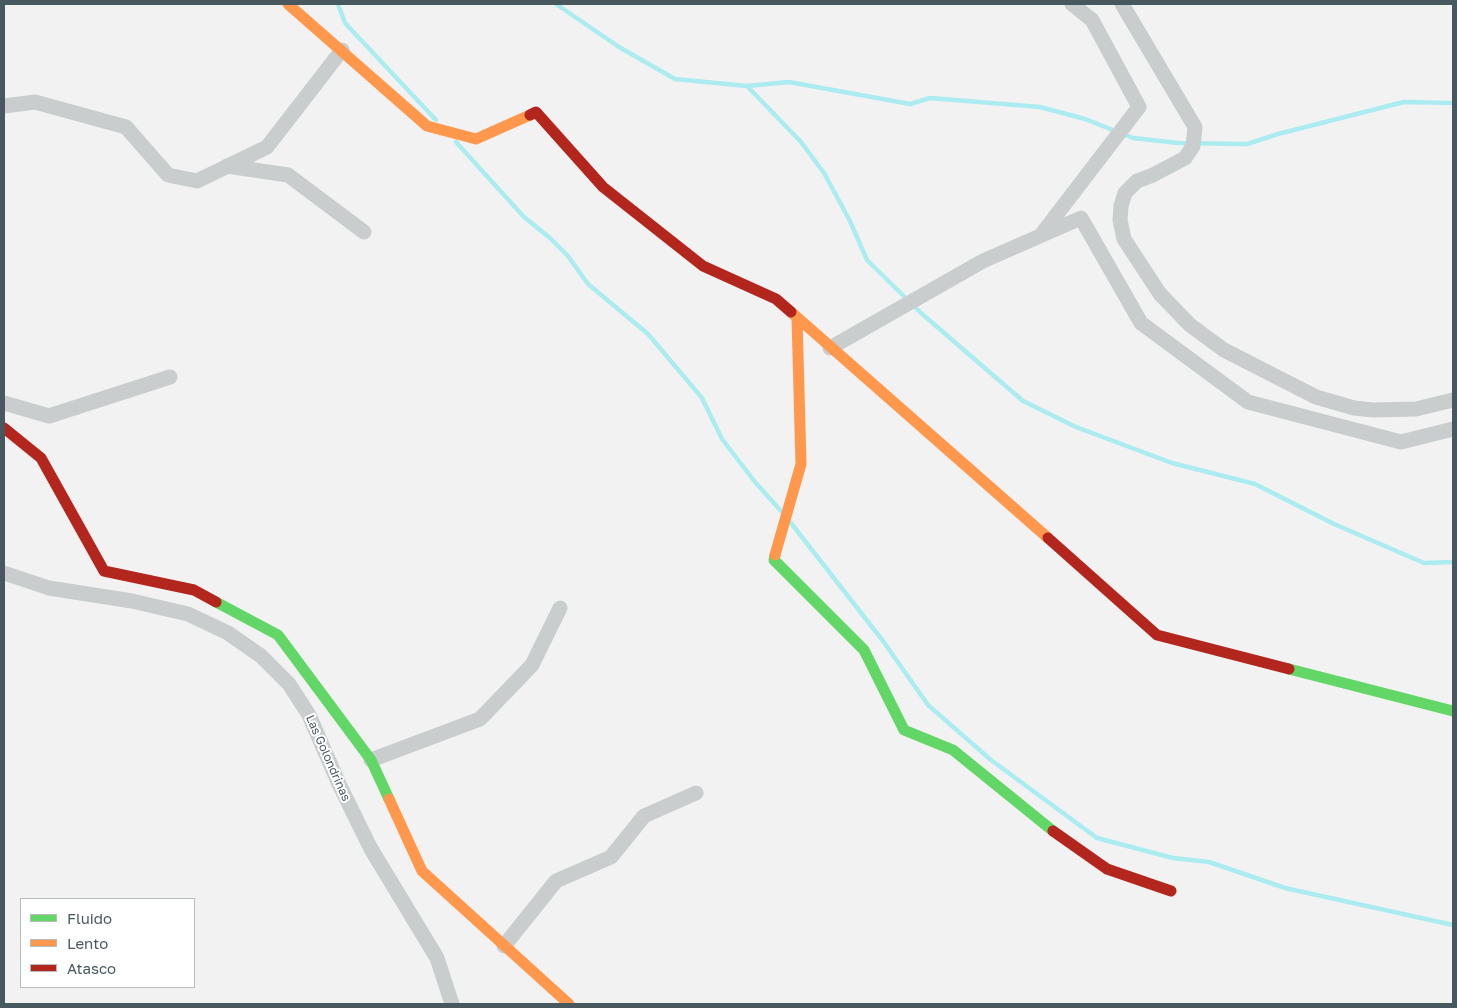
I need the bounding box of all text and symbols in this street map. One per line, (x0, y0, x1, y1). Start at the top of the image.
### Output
street label: Las Golondrinas (303, 713, 353, 803)
legend (20, 898, 195, 988)
text: Fluido (67, 909, 112, 927)
text: Lento (67, 934, 108, 952)
text: Atasco (67, 959, 116, 977)

